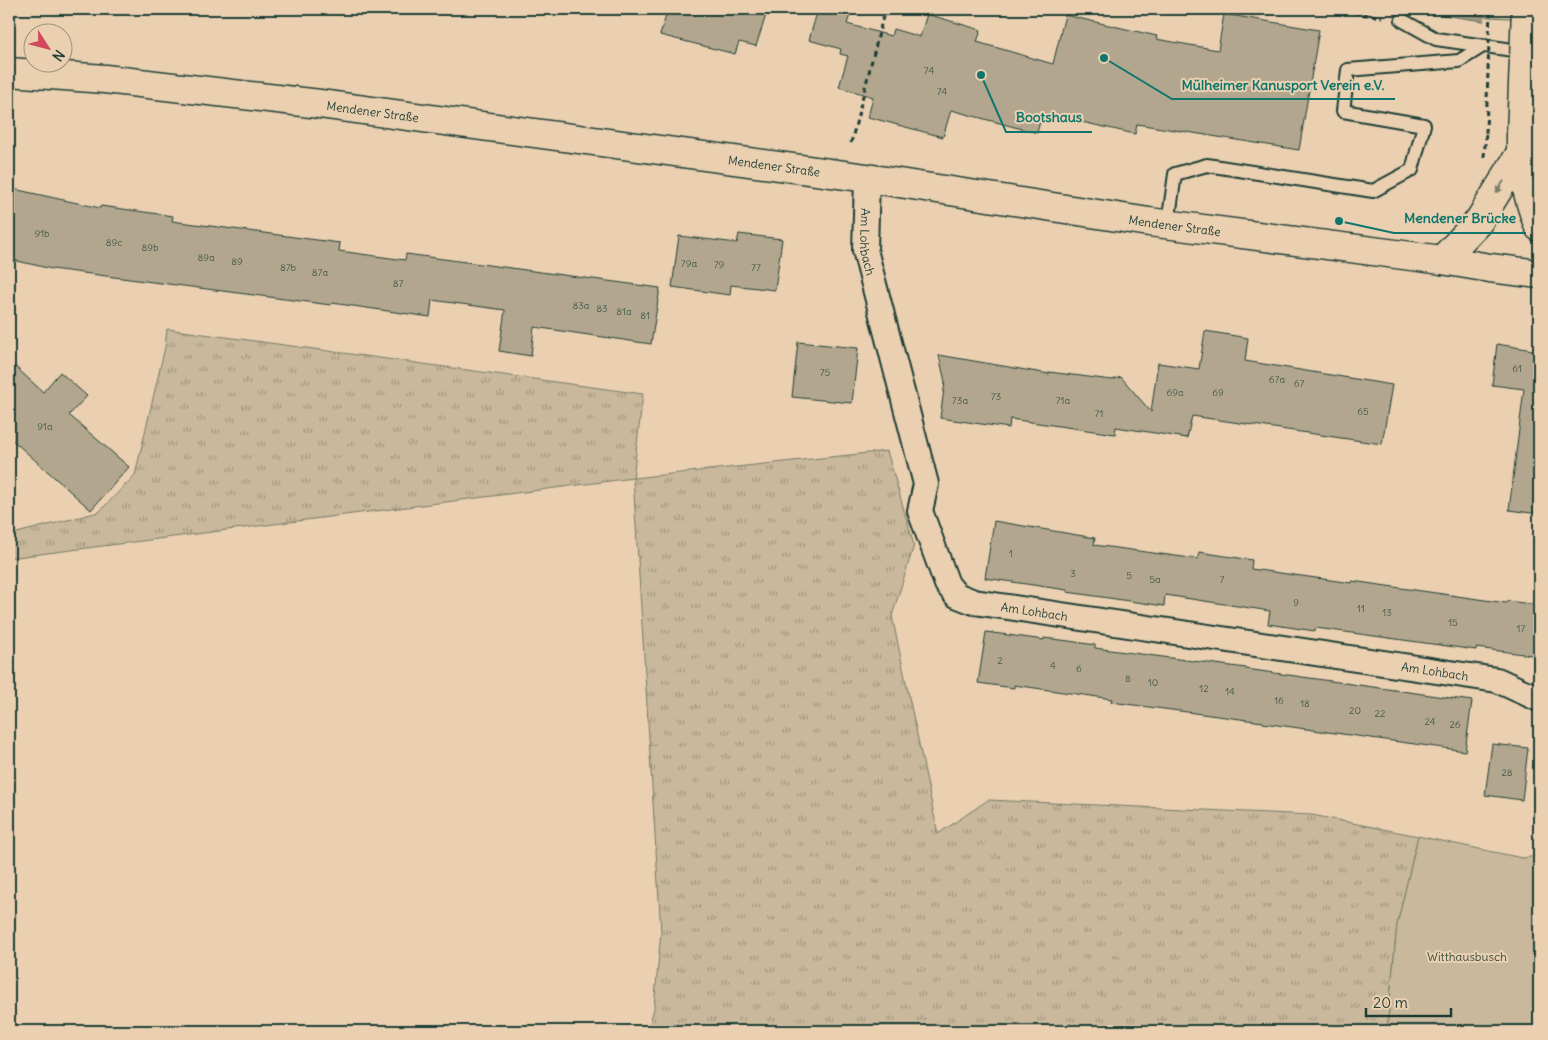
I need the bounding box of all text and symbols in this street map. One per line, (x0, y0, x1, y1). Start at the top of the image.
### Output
north arrow (22, 22, 72, 72)
text: N (48, 46, 69, 65)
house number: 74 (924, 64, 934, 77)
callout: Mülheimer Kanusport Verein e.V. (1172, 70, 1395, 99)
text: Mülheimer Kanusport Verein e.V. (1182, 76, 1385, 94)
house number: 74 (937, 85, 947, 98)
street label: Mendener Straße (326, 97, 420, 125)
callout: Bootshaus (1006, 103, 1092, 132)
text: Bootshaus (1016, 108, 1083, 126)
street label: Mendener Straße (727, 152, 821, 179)
one-way arrow (1495, 181, 1504, 194)
callout: Mendener Brücke (1394, 204, 1526, 233)
street label: Am Lohbach (858, 208, 879, 277)
text: Mendener Brücke (1404, 209, 1516, 227)
street label: Mendener Straße (1128, 211, 1222, 239)
house number: 91b (34, 227, 50, 240)
house number: 89c (106, 236, 122, 249)
house number: 89b (141, 241, 159, 254)
house number: 89a (197, 251, 215, 264)
house number: 89 (231, 255, 243, 268)
house number: 79a (681, 257, 697, 270)
house number: 79 (714, 258, 725, 271)
house number: 87b (280, 261, 297, 274)
house number: 77 (751, 261, 761, 274)
house number: 87a (312, 266, 328, 279)
house number: 87 (393, 277, 403, 290)
house number: 83a (572, 299, 590, 312)
house number: 83 (596, 302, 608, 315)
house number: 81a (616, 305, 632, 318)
house number: 81 (640, 309, 650, 322)
house number: 61 (1512, 362, 1522, 375)
house number: 75 (820, 366, 831, 379)
house number: 67a (1269, 373, 1285, 386)
house number: 67 (1294, 377, 1304, 390)
house number: 69a (1166, 386, 1184, 399)
house number: 69 (1212, 386, 1224, 399)
house number: 73 (991, 390, 1002, 403)
house number: 73a (952, 394, 968, 407)
house number: 71a (1056, 394, 1071, 407)
house number: 65 (1357, 405, 1369, 418)
house number: 71 (1095, 407, 1103, 420)
house number: 91a (37, 420, 53, 433)
house number: 1 (1009, 547, 1013, 560)
house number: 3 (1070, 567, 1076, 580)
house number: 5 (1126, 569, 1132, 582)
house number: 5a (1149, 573, 1161, 586)
house number: 7 (1220, 573, 1225, 586)
house number: 9 (1293, 596, 1299, 609)
street label: Am Lohbach (1000, 599, 1069, 623)
house number: 11 (1357, 602, 1365, 615)
house number: 13 (1382, 606, 1392, 619)
house number: 15 (1448, 616, 1458, 629)
house number: 17 (1517, 622, 1526, 635)
house number: 2 (997, 654, 1003, 667)
street label: Am Lohbach (1400, 658, 1470, 683)
house number: 4 (1050, 659, 1056, 672)
house number: 6 (1076, 662, 1082, 675)
house number: 8 (1125, 672, 1131, 685)
house number: 10 (1148, 676, 1158, 689)
house number: 12 (1199, 682, 1209, 695)
house number: 14 (1225, 685, 1235, 698)
house number: 16 (1274, 694, 1284, 707)
house number: 18 (1300, 697, 1310, 710)
house number: 20 (1349, 704, 1361, 717)
house number: 22 (1375, 707, 1386, 720)
house number: 24 (1424, 715, 1436, 728)
house number: 26 (1449, 718, 1461, 731)
house number: 28 (1501, 766, 1513, 779)
park label: Witthausbusch (1427, 949, 1507, 964)
scale bar (1366, 985, 1450, 1017)
text: 20 m (1373, 993, 1408, 1012)

